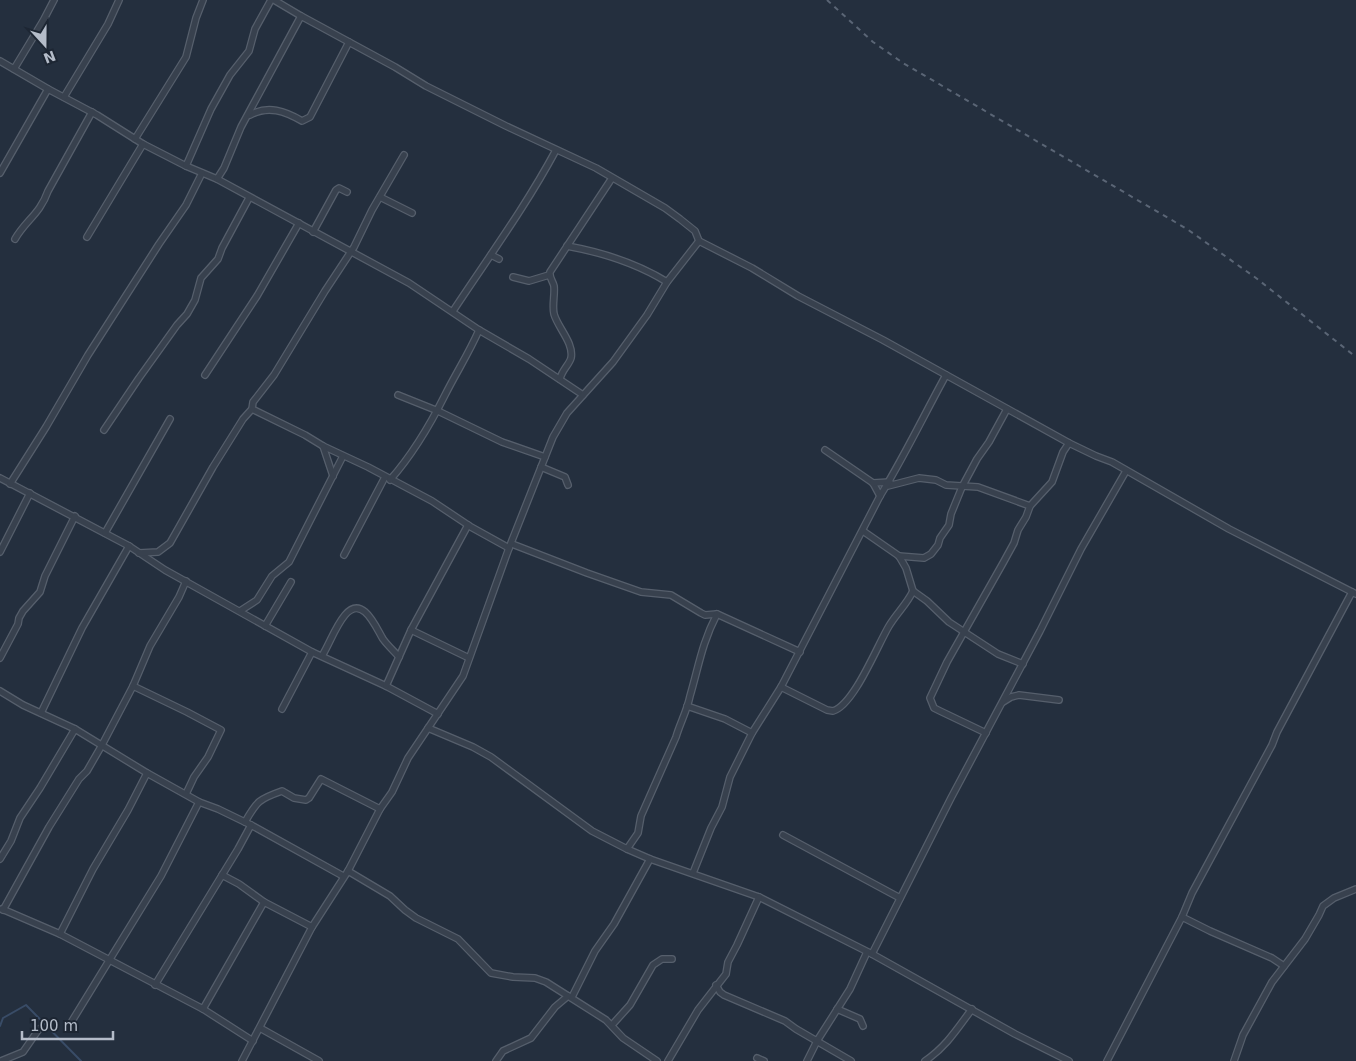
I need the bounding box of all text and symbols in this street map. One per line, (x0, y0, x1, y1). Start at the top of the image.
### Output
north arrow (20, 20, 70, 70)
text: N (41, 48, 58, 67)
scale bar (22, 1008, 114, 1040)
text: 100 m (30, 1017, 78, 1035)

